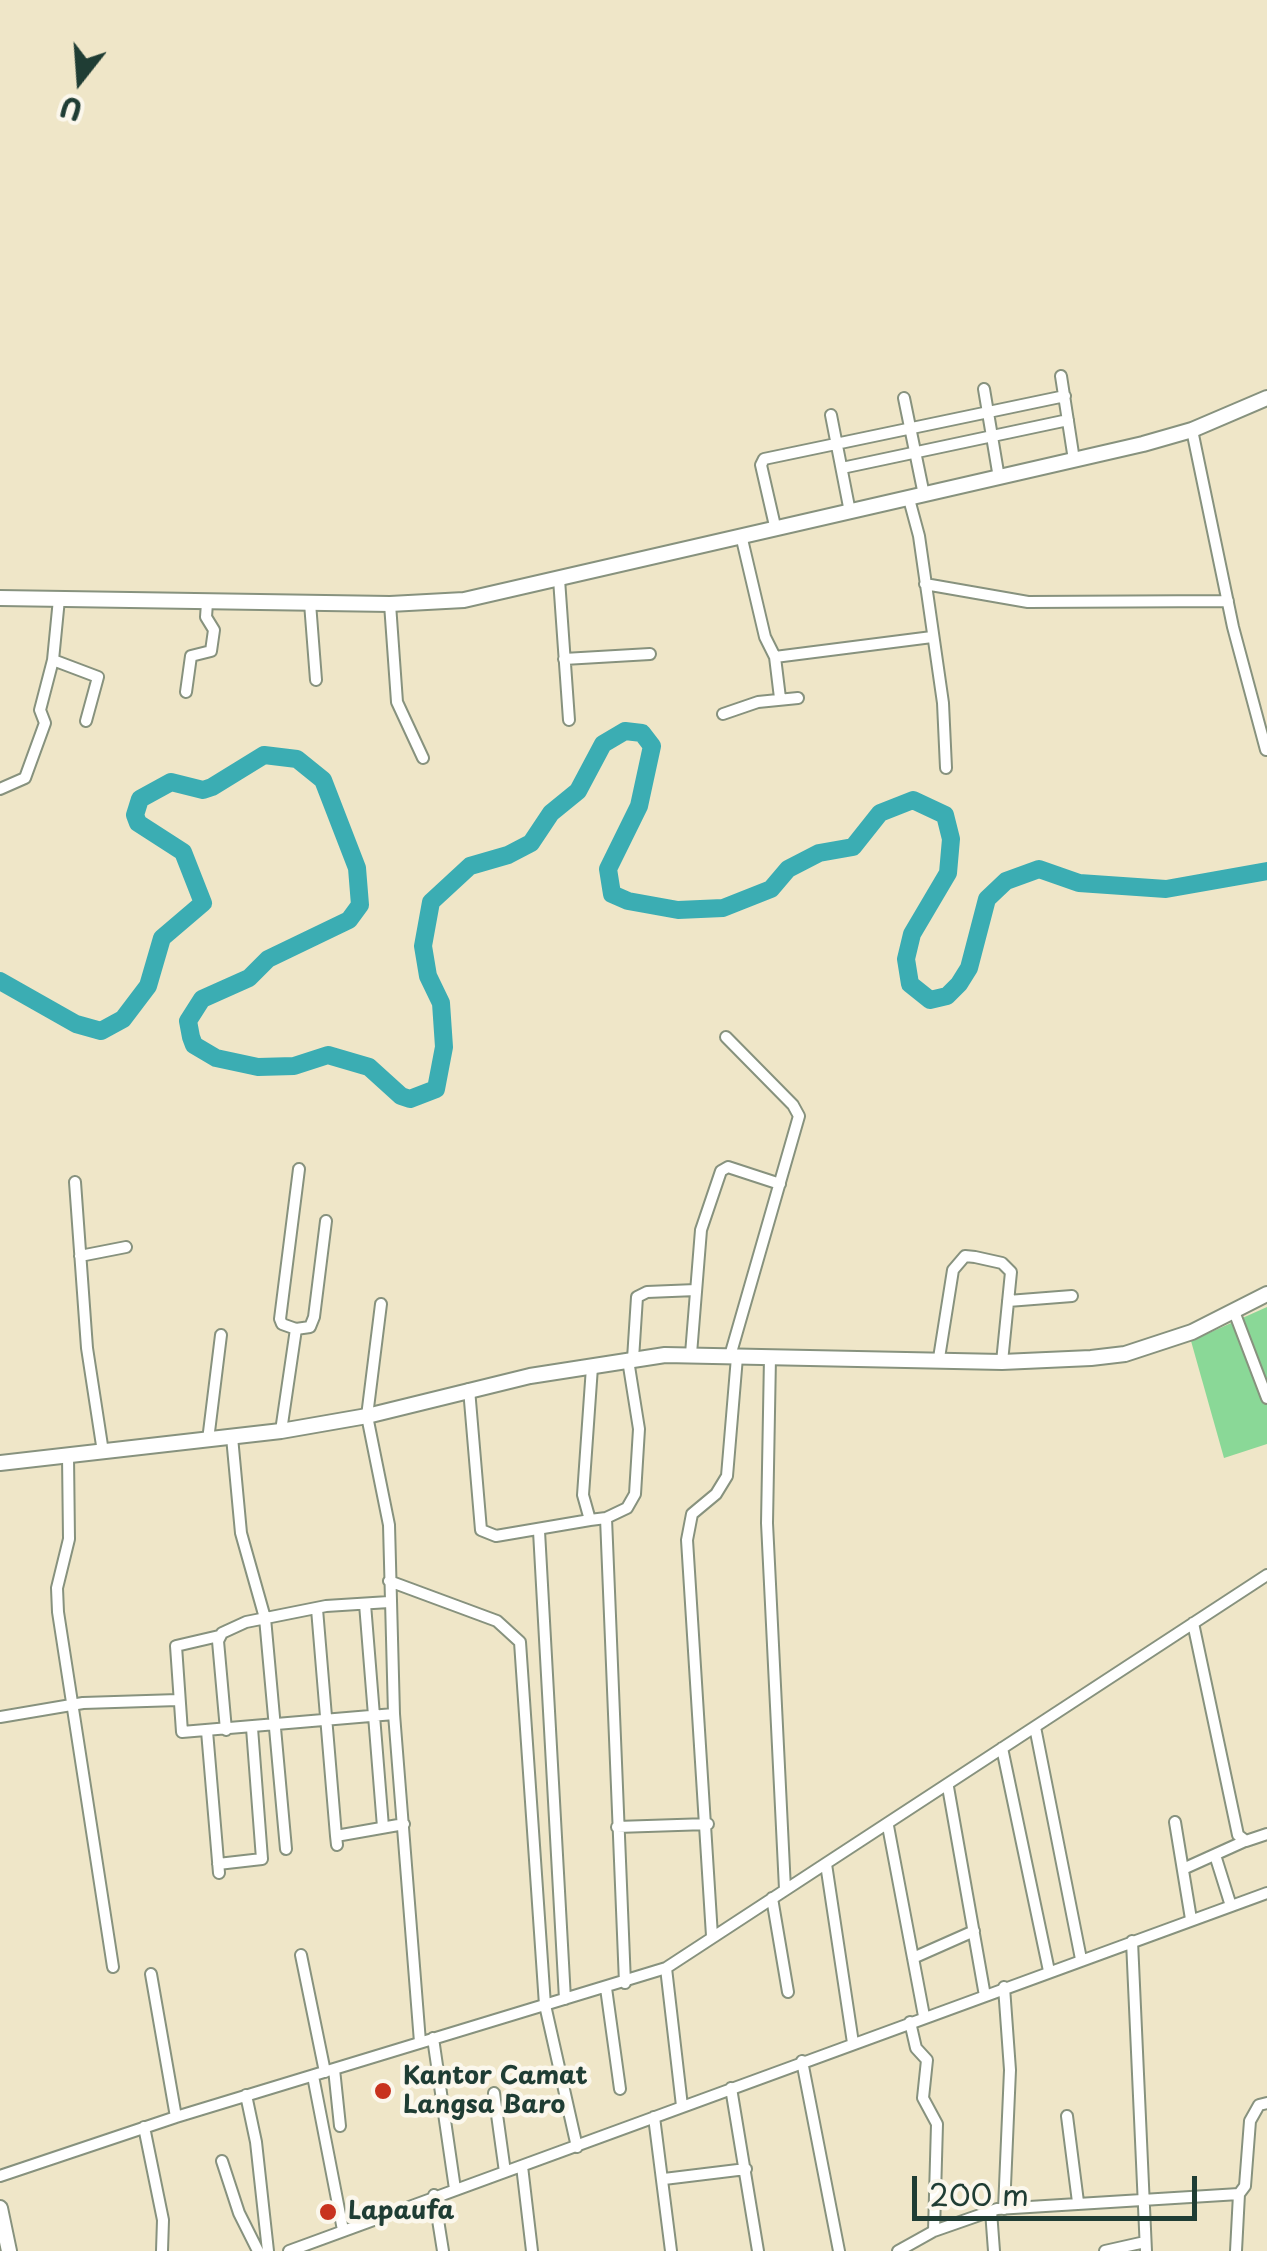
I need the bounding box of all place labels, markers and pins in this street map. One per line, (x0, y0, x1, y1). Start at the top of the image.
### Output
place label: Kantor Camat Langsa Baro (403, 2062, 588, 2121)
marker: Kantor Camat Langsa Baro (372, 2080, 394, 2102)
place label: Lapaufa (348, 2197, 454, 2227)
marker: Lapaufa (317, 2201, 339, 2223)

